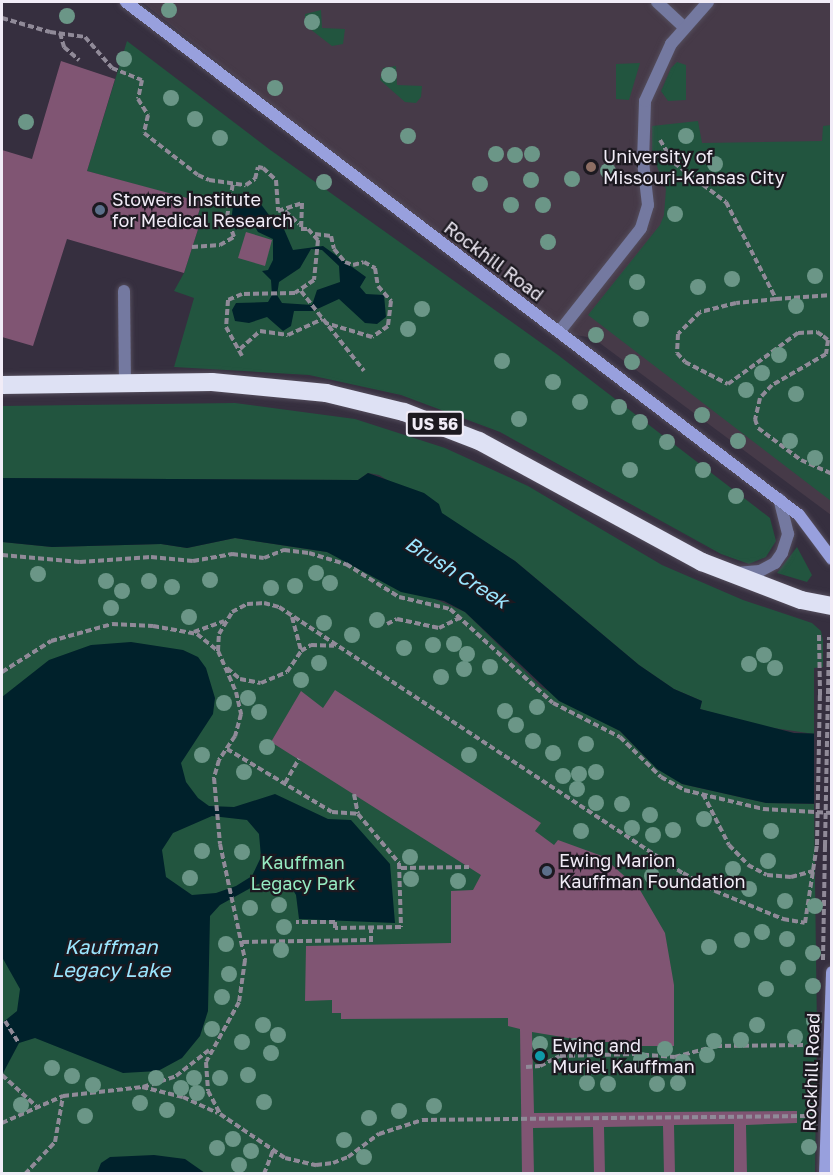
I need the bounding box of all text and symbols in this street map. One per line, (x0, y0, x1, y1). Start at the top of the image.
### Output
place label: University of Missouri-Kansas City (603, 146, 785, 188)
marker: University of Missouri-Kansas City (584, 160, 598, 174)
place label: Stowers Institute for Medical Research (112, 189, 293, 232)
marker: Stowers Institute for Medical Research (93, 203, 107, 217)
street label: Rockhill Road (440, 217, 548, 305)
road number: US 56 (405, 411, 465, 437)
water label: Brush Creek (401, 531, 513, 613)
place label: Ewing Marion Kauffman Foundation (559, 850, 746, 892)
park label: Kauffman Legacy Park (251, 852, 355, 894)
marker: Ewing Marion Kauffman Foundation (540, 864, 554, 878)
water label: Kauffman Legacy Lake (52, 935, 170, 982)
street label: Rockhill Road (798, 1012, 824, 1132)
place label: Ewing and Muriel Kauffman (552, 1035, 695, 1078)
marker: Ewing and Muriel Kauffman (533, 1049, 547, 1063)

